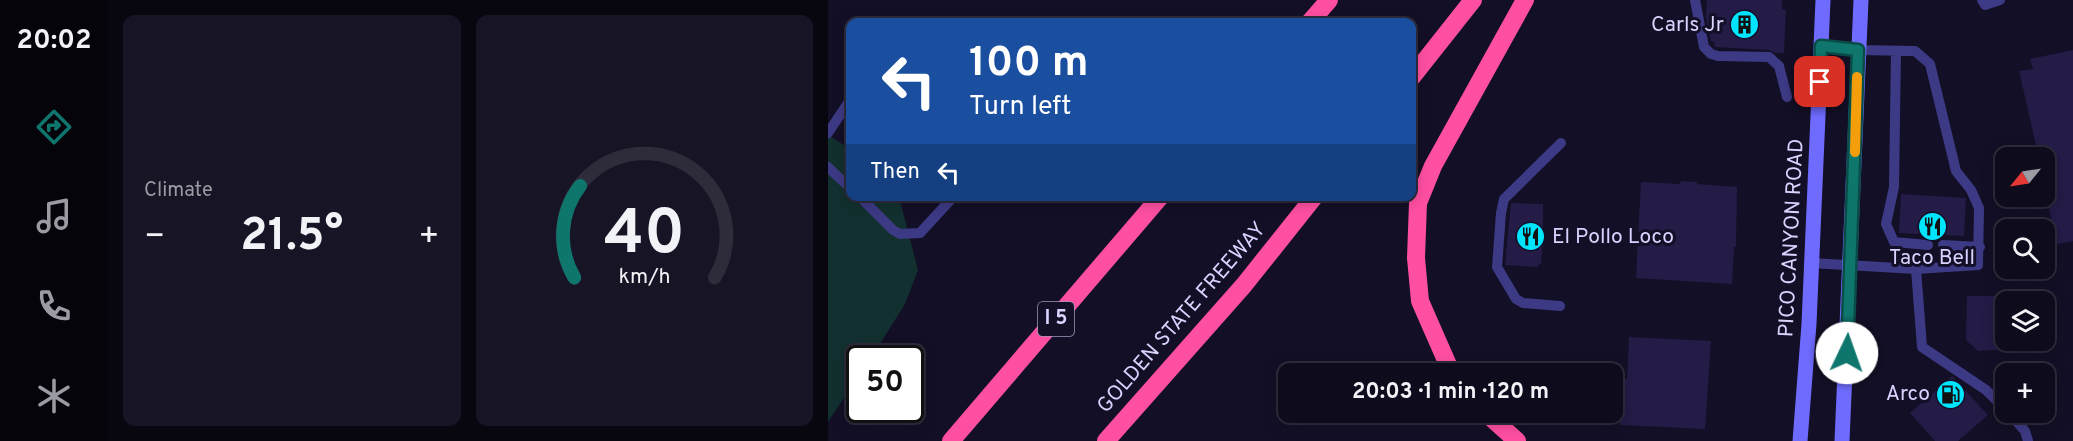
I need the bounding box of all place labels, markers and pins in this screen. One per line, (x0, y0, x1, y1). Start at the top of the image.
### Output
building icon: Carls Jr (1729, 9, 1761, 41)
place label: Carls Jr (1651, 12, 1724, 39)
pin (1794, 56, 1845, 107)
restaurant icon: Taco Bell (1916, 211, 1948, 243)
restaurant icon: El Pollo Loco (1515, 221, 1547, 253)
place label: El Pollo Loco (1552, 224, 1674, 251)
place label: Taco Bell (1889, 245, 1975, 272)
fuel station icon: Arco (1935, 378, 1967, 410)
place label: Arco (1886, 381, 1930, 408)

